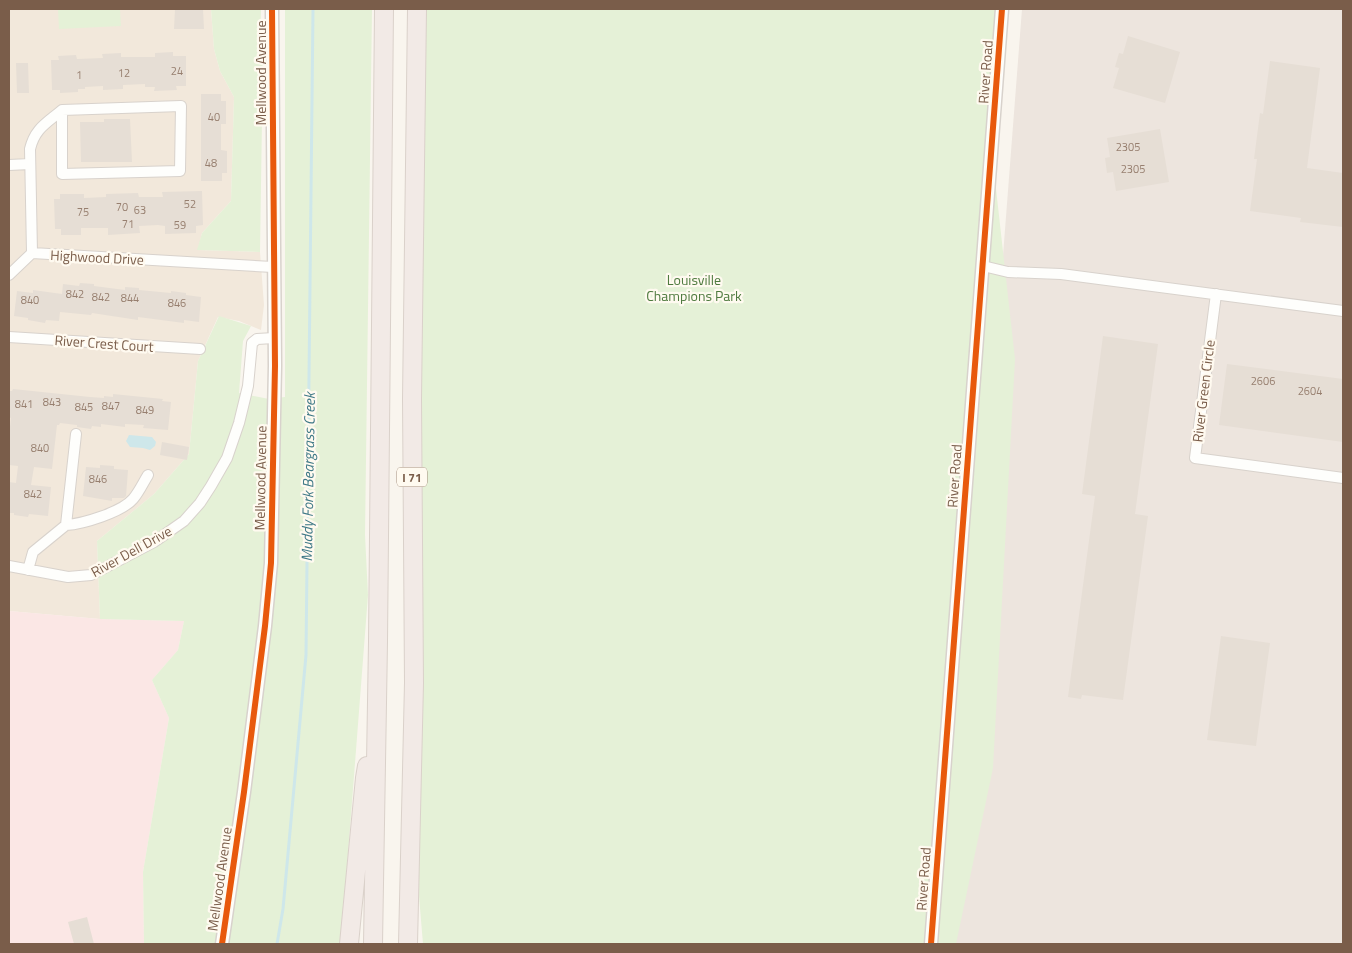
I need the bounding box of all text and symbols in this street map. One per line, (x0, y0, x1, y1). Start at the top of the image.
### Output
street label: Mellwood Avenue (250, 21, 271, 125)
street label: River Road (972, 40, 998, 104)
house number: 24 (171, 63, 183, 79)
house number: 12 (118, 65, 130, 81)
house number: 1 (76, 67, 82, 83)
house number: 40 (208, 109, 220, 125)
house number: 2305 (1116, 139, 1140, 155)
house number: 48 (205, 155, 217, 171)
house number: 2305 (1121, 161, 1145, 177)
house number: 52 (184, 196, 196, 212)
house number: 70 (116, 199, 128, 215)
house number: 63 (134, 202, 146, 218)
house number: 75 (77, 204, 89, 220)
house number: 71 (122, 216, 134, 232)
house number: 59 (174, 217, 186, 233)
street label: Highwood Drive (50, 244, 144, 270)
park label: Louisville Champions Park (646, 269, 742, 306)
house number: 842 (66, 286, 84, 302)
house number: 842 (92, 289, 110, 305)
house number: 844 (121, 290, 139, 306)
house number: 840 (21, 292, 39, 308)
house number: 846 (168, 295, 186, 311)
street label: River Crest Court (54, 329, 154, 357)
street label: River Green Circle (1186, 339, 1220, 443)
house number: 2606 (1251, 373, 1275, 389)
house number: 2604 (1298, 383, 1322, 399)
water label: Muddy Fork Beargrass Creek (295, 390, 321, 562)
house number: 843 (43, 394, 61, 410)
house number: 841 (15, 396, 33, 412)
house number: 847 (102, 398, 120, 414)
house number: 845 (75, 399, 93, 415)
house number: 849 (136, 402, 154, 418)
street label: Mellwood Avenue (249, 425, 271, 531)
house number: 840 (31, 440, 49, 456)
street label: River Road (941, 444, 967, 508)
road number: I 71 (397, 468, 427, 487)
house number: 846 (89, 471, 107, 487)
house number: 842 (24, 486, 42, 502)
street label: River Dell Drive (87, 520, 175, 582)
street label: Mellwood Avenue (201, 826, 237, 932)
street label: River Road (910, 847, 936, 911)

